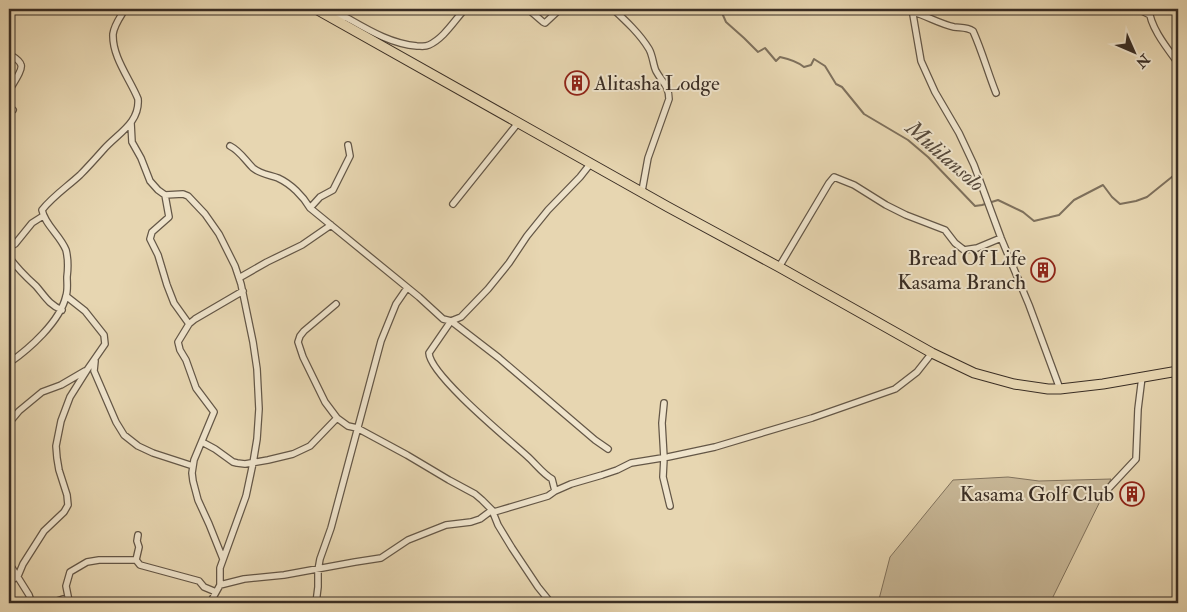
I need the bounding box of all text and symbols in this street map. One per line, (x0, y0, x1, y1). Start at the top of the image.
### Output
north arrow (1110, 28, 1160, 78)
text: N (1132, 50, 1154, 72)
building icon: Alitasha Lodge (564, 70, 590, 96)
place label: Alitasha Lodge (593, 70, 720, 97)
water label: Mulilansolo (898, 113, 990, 198)
place label: Bread Of Life Kasama Branch (897, 245, 1026, 296)
building icon: Bread Of Life Kasama Branch (1030, 257, 1056, 283)
place label: Kasama Golf Club (959, 481, 1114, 508)
building icon: Kasama Golf Club (1119, 481, 1145, 507)

